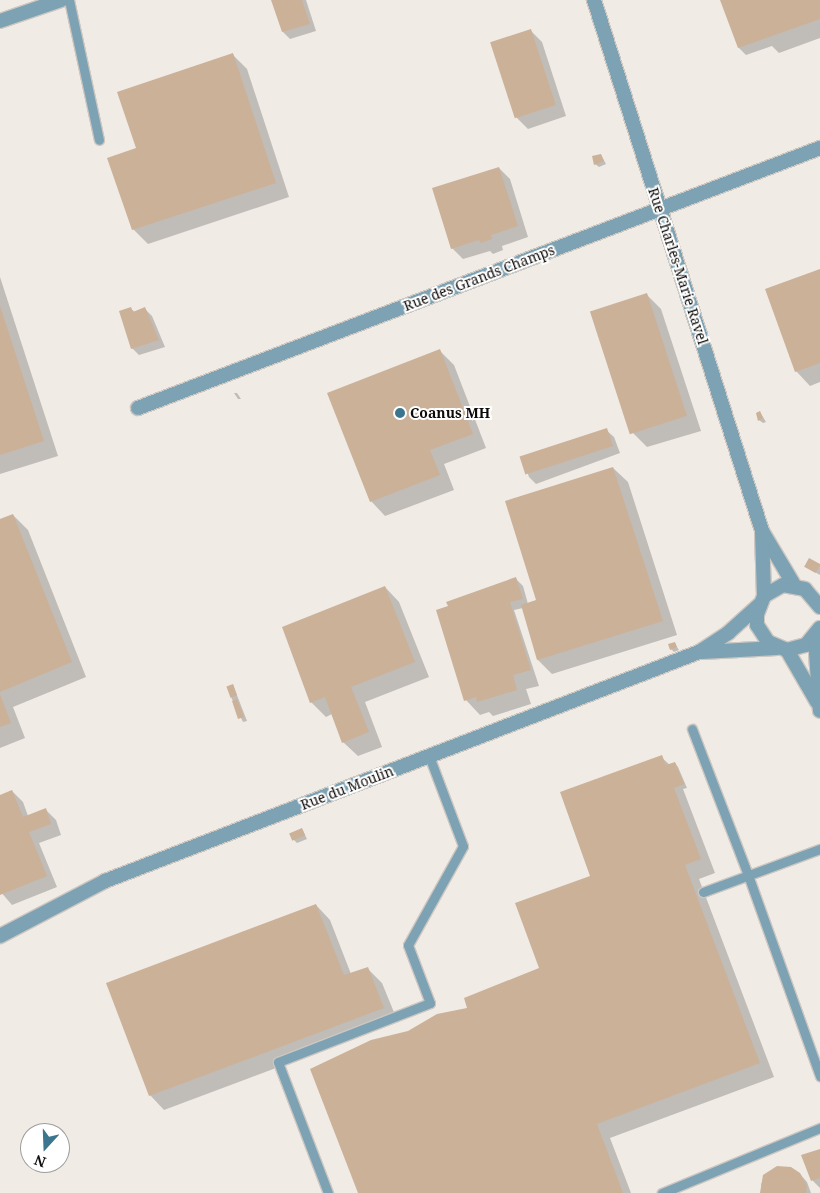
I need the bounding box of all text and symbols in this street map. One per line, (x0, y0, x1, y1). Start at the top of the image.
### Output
street label: Rue Charles-Marie Ravel (645, 185, 711, 347)
street label: Rue des Grands Champs (401, 241, 557, 315)
place label: Coanus MH (410, 405, 490, 421)
marker: Coanus MH (394, 407, 406, 419)
street label: Rue du Moulin (298, 763, 396, 813)
north arrow (20, 1123, 70, 1173)
text: N (32, 1151, 48, 1172)

